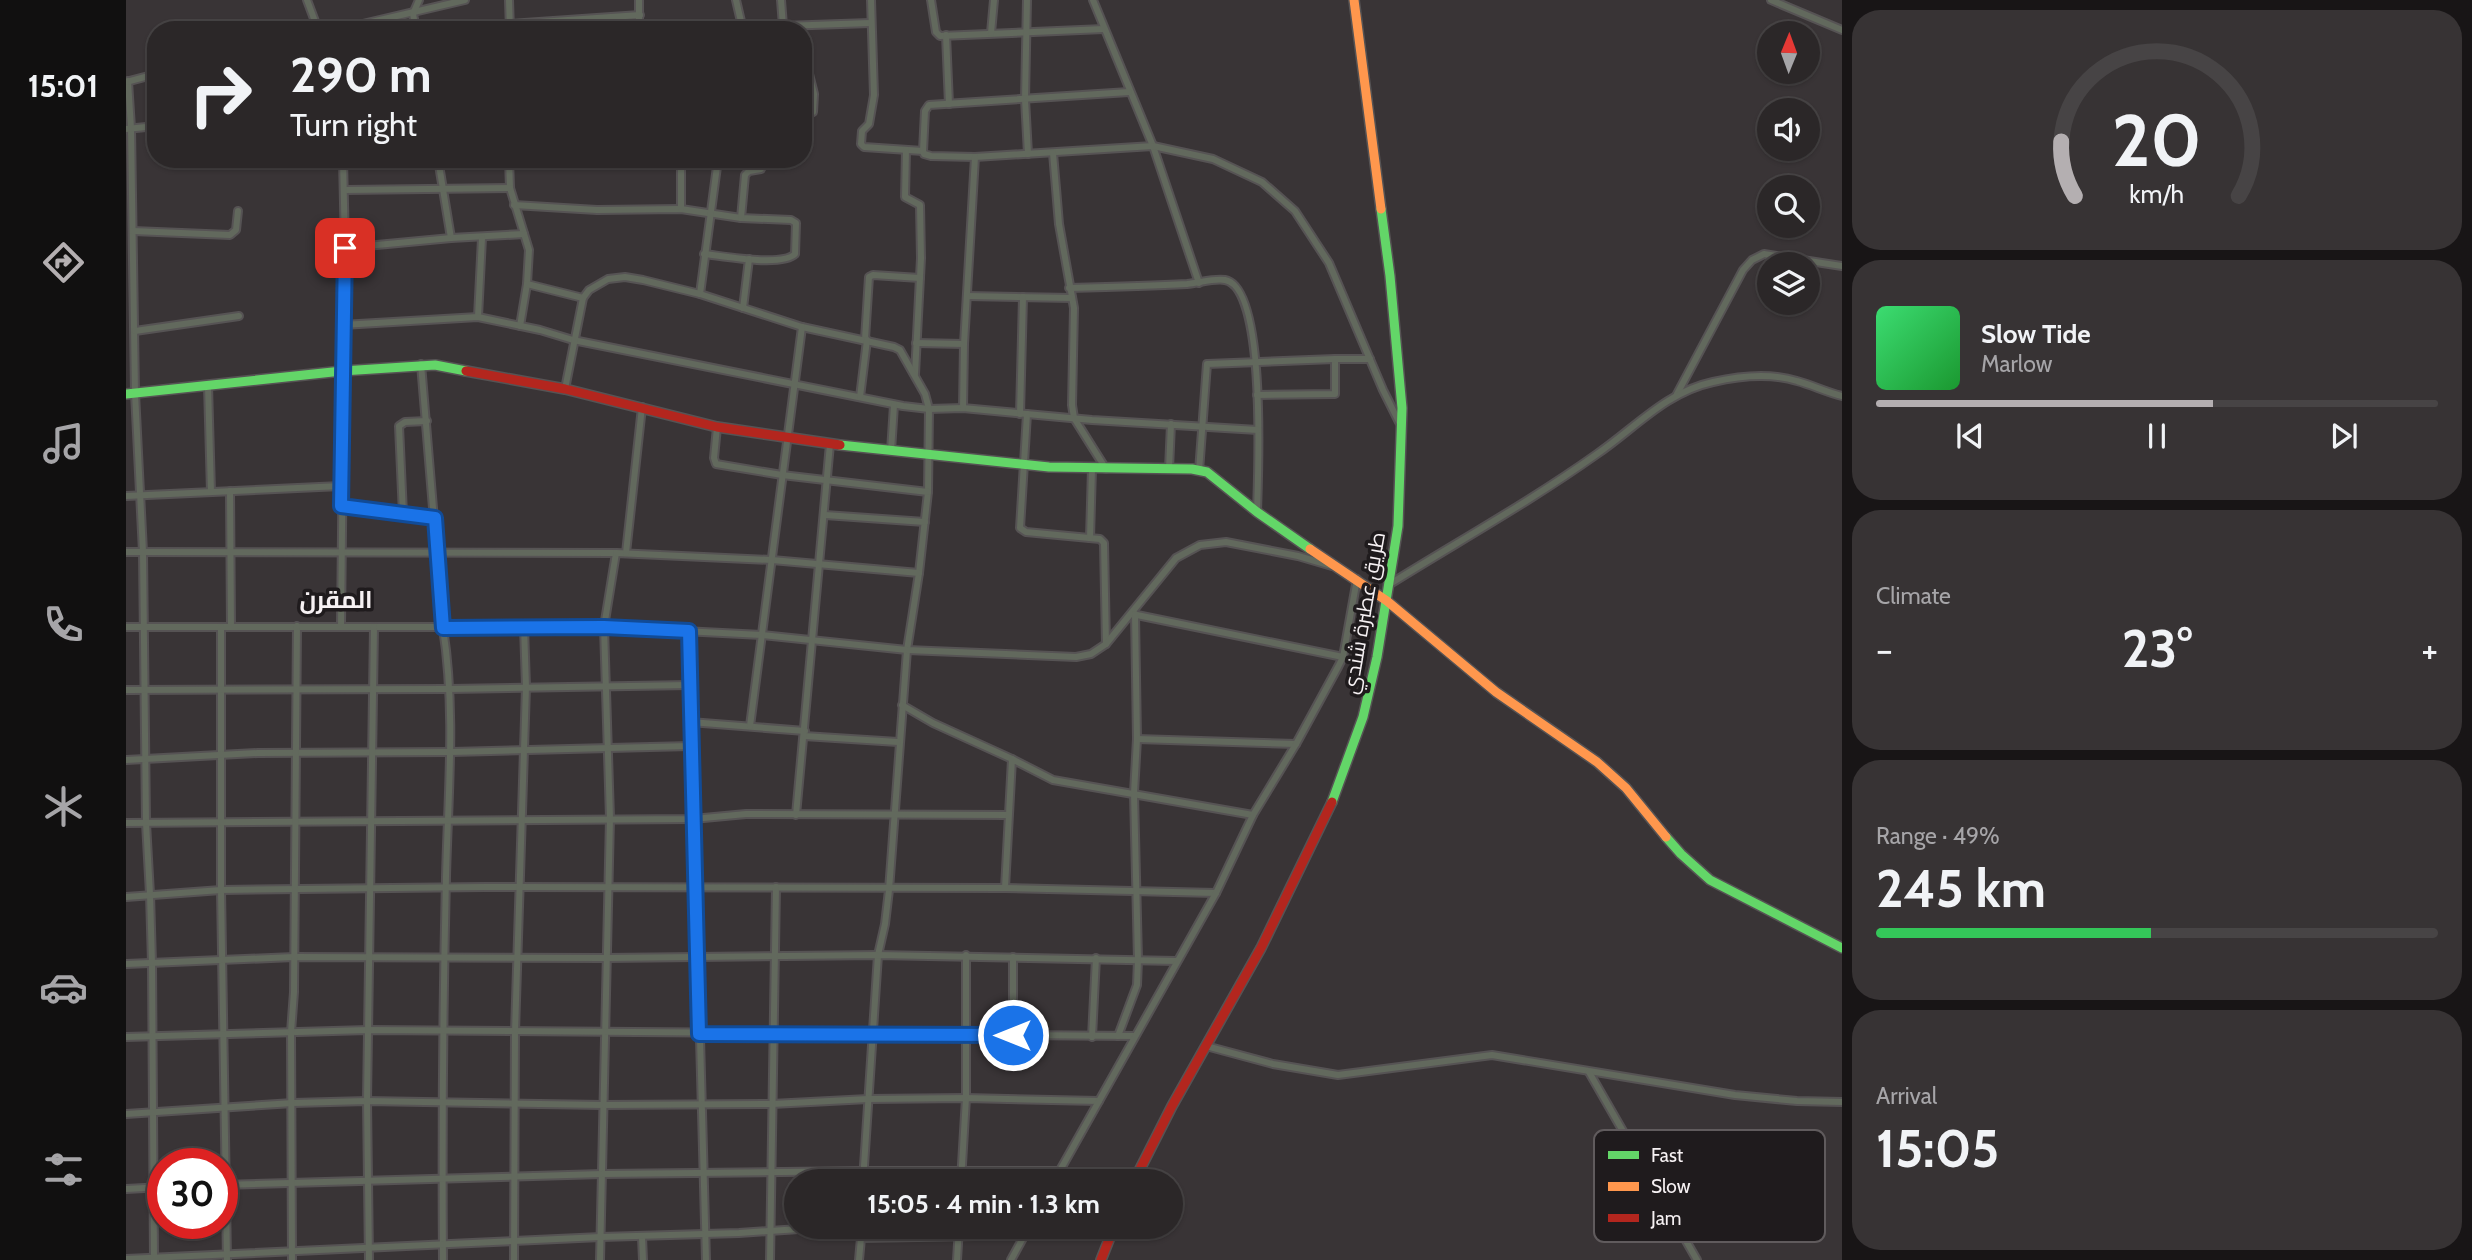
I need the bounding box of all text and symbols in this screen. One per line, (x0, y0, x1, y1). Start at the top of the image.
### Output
north arrow (1757, 21, 1820, 84)
map controls (1757, 21, 1820, 315)
text: 290 m (290, 45, 432, 104)
icon: right (175, 49, 266, 140)
text: 15:01 (28, 66, 98, 105)
text: 20 (2112, 96, 2202, 184)
button: sound (1757, 98, 1820, 161)
text: Turn right (290, 105, 417, 144)
button: search (1757, 175, 1820, 238)
text: km/h (2130, 179, 2184, 209)
pin (315, 218, 375, 278)
icon: arrive (326, 229, 364, 267)
icon: directions (39, 238, 88, 287)
button: layers (1757, 252, 1820, 315)
text: Slow Tide (1981, 318, 2091, 350)
text: Marlow (1981, 350, 2052, 378)
icon: previous (1951, 417, 1989, 455)
icon: pause (2138, 417, 2176, 455)
icon: next (2325, 417, 2363, 455)
icon: music (39, 419, 88, 468)
street label: طريق عطبرة شندي (1337, 530, 1394, 697)
text: Climate (1876, 582, 1951, 610)
district label: المقرن (299, 585, 373, 614)
icon: phone (39, 600, 88, 649)
text: 23° (2122, 617, 2192, 680)
text: − (1876, 626, 1893, 673)
text: + (2421, 626, 2438, 673)
icon: climate (39, 782, 88, 831)
text: Range · 49% (1876, 822, 2000, 850)
text: 245 km (1876, 857, 2046, 920)
icon: car (39, 963, 88, 1012)
position arrow (976, 998, 1050, 1072)
text: Arrival (1876, 1082, 1937, 1110)
text: 15:05 (1876, 1117, 1999, 1180)
legend (1594, 1130, 1825, 1242)
text: Fast (1651, 1144, 1684, 1167)
icon: filters (39, 1145, 88, 1194)
speed limit sign: 30 (147, 1148, 238, 1239)
text: Slow (1651, 1175, 1691, 1198)
text: 15:05 · 4 min · 1.3 km (867, 1188, 1100, 1220)
text: Jam (1650, 1207, 1681, 1230)

